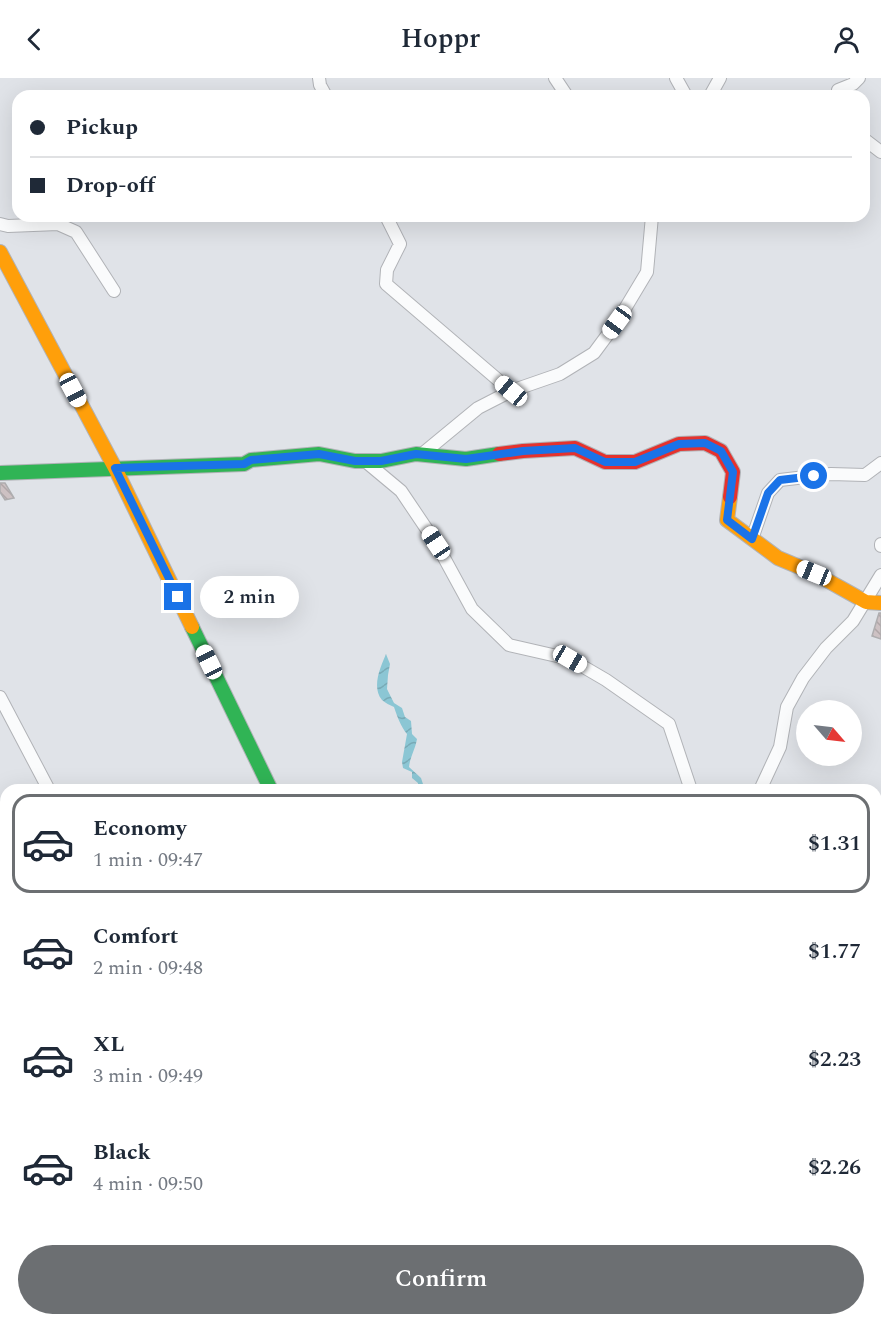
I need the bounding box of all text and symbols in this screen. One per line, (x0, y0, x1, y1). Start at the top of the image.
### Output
text: Hoppr (401, 18, 480, 60)
icon: back (18, 23, 51, 56)
icon: person (830, 23, 863, 56)
text: Pickup (66, 111, 138, 144)
text: Drop-off (66, 169, 155, 202)
car (599, 302, 635, 342)
car (57, 370, 89, 410)
car (491, 373, 531, 409)
route start (800, 462, 827, 489)
car (418, 523, 454, 563)
car (794, 558, 834, 588)
callout: 2 min (199, 576, 298, 618)
text: 2 min (224, 582, 275, 612)
route end (164, 583, 191, 610)
car (193, 642, 225, 682)
car (550, 642, 590, 676)
north arrow (796, 700, 862, 766)
map controls (796, 700, 862, 766)
text: Economy (93, 812, 186, 845)
icon: car (21, 817, 75, 871)
text: $1.31 (808, 827, 861, 860)
text: 1 min · 09:47 (93, 845, 203, 875)
text: Comfort (93, 920, 178, 953)
icon: car (21, 925, 75, 979)
text: $1.77 (808, 935, 861, 968)
text: 2 min · 09:48 (93, 953, 203, 983)
text: XL (93, 1028, 124, 1061)
icon: car (21, 1033, 75, 1087)
text: $2.23 (808, 1043, 861, 1076)
text: 3 min · 09:49 (93, 1061, 203, 1091)
text: Black (93, 1136, 151, 1169)
icon: car (21, 1141, 75, 1195)
text: $2.26 (808, 1151, 861, 1184)
text: 4 min · 09:50 (93, 1169, 203, 1199)
button: Confirm (18, 1245, 864, 1314)

